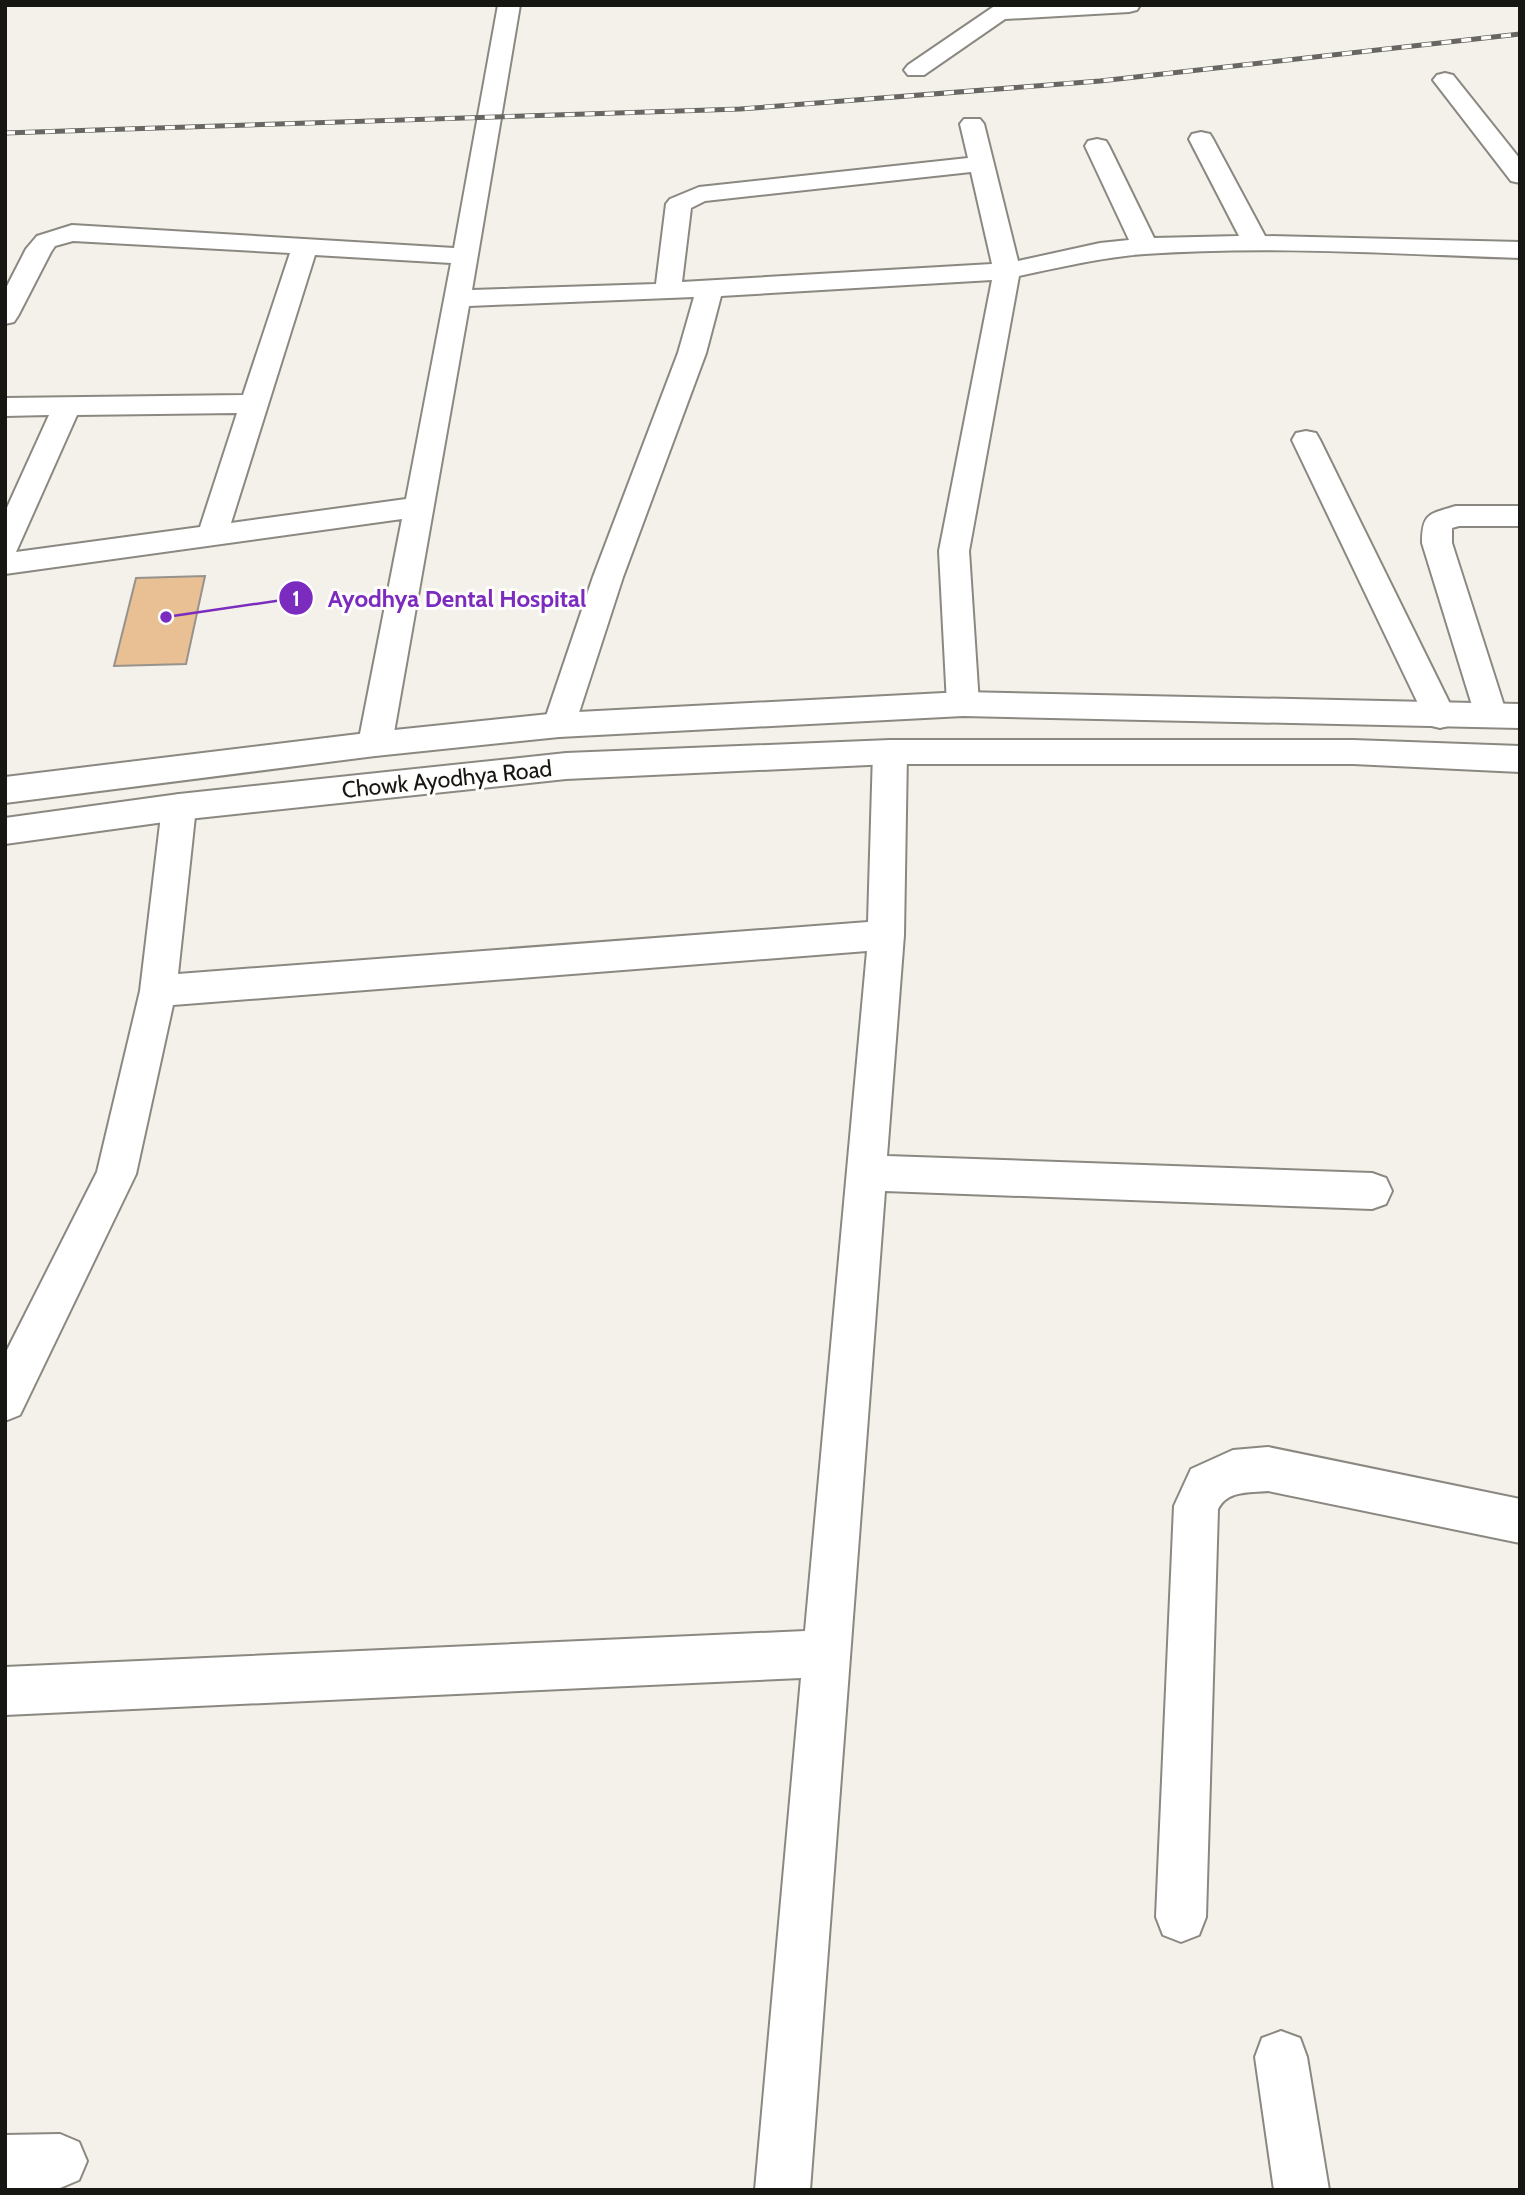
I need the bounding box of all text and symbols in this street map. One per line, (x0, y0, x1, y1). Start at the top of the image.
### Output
callout: Ayodhya Dental Hospital (279, 576, 600, 621)
text: Ayodhya Dental Hospital (328, 584, 586, 613)
text: 1 (292, 586, 300, 611)
street label: Chowk Ayodhya Road (341, 754, 553, 804)

